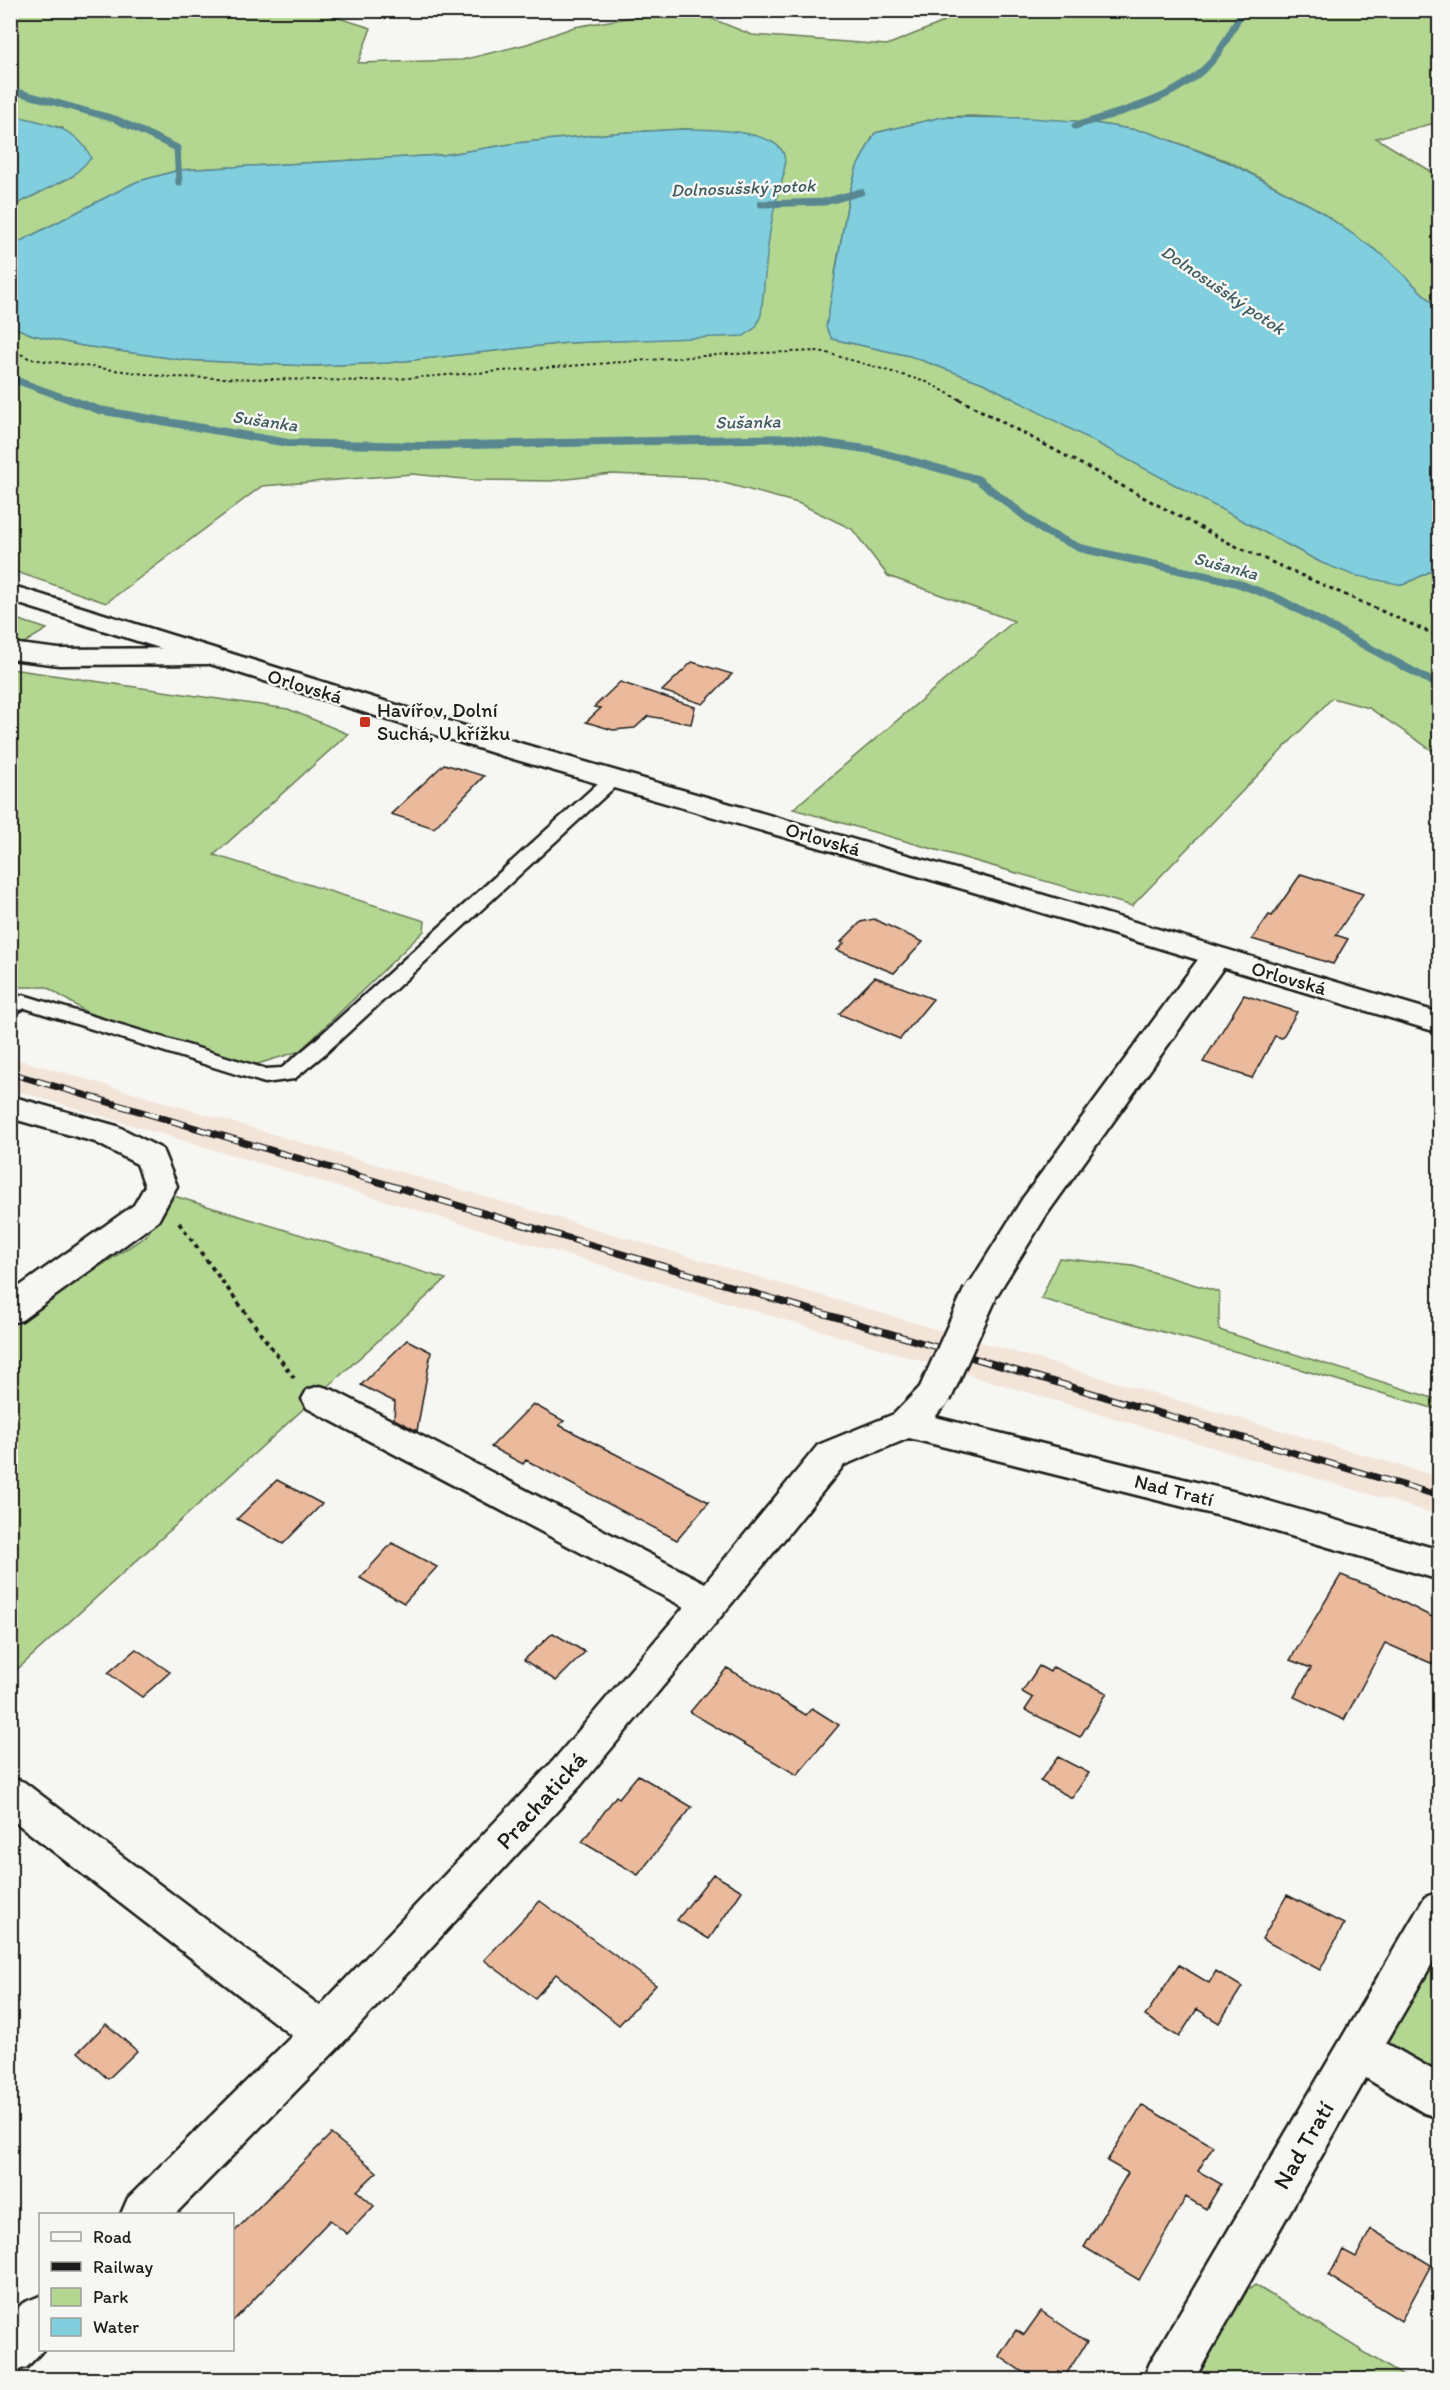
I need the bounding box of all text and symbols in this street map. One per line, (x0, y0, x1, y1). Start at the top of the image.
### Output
water label: Dolnosušský potok (670, 174, 817, 202)
water label: Dolnosušský potok (1157, 240, 1291, 341)
water label: Sušanka (231, 406, 300, 437)
water label: Sušanka (715, 410, 782, 434)
water label: Sušanka (1191, 547, 1261, 585)
street label: Orlovská (265, 663, 346, 709)
place label: Havířov, Dolní Suchá, U křížku (377, 698, 510, 745)
marker: Havířov, Dolní Suchá, U křížku (358, 715, 372, 729)
street label: Orlovská (783, 817, 864, 861)
street label: Orlovská (1249, 956, 1330, 1000)
street label: Nad Tratí (1132, 1469, 1216, 1511)
street label: Prachatická (489, 1745, 593, 1855)
street label: Nad Tratí (1266, 2096, 1340, 2194)
legend (39, 2213, 234, 2351)
text: Road (93, 2226, 132, 2248)
text: Railway (93, 2256, 154, 2278)
text: Park (93, 2286, 128, 2308)
text: Water (93, 2316, 139, 2338)

